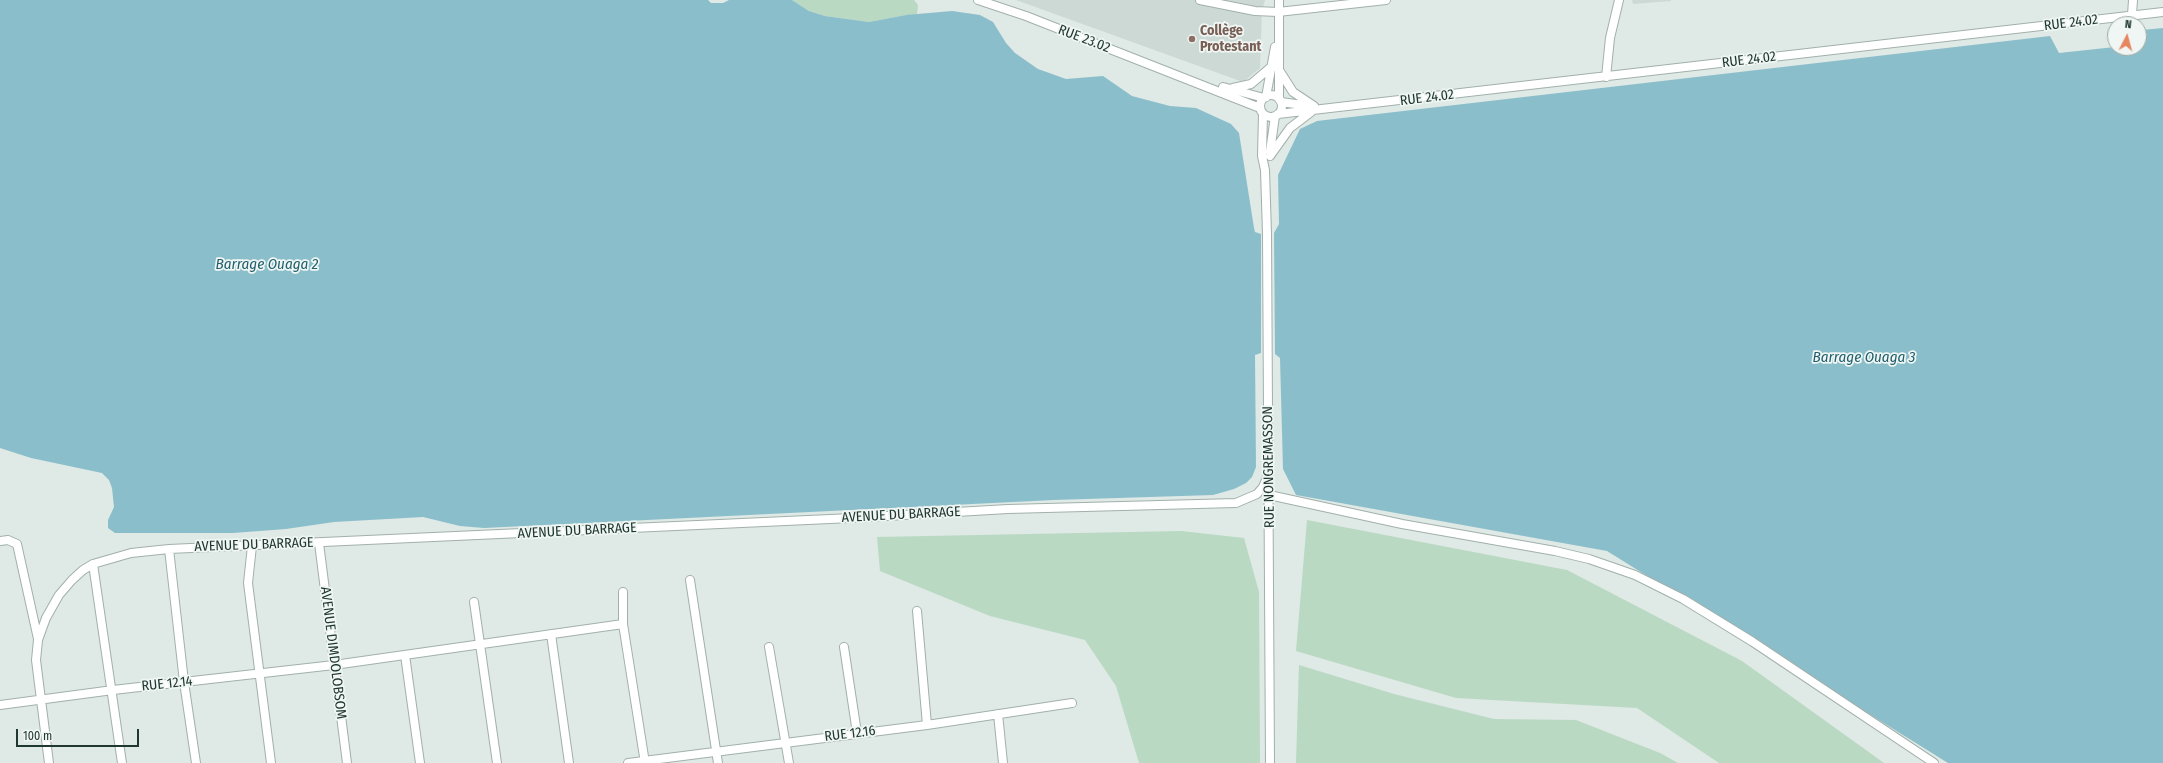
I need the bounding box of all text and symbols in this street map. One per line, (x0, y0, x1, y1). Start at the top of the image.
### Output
street label: RUE 24.02 (2043, 11, 2099, 35)
north arrow (2107, 16, 2147, 56)
text: N (2124, 18, 2132, 31)
street label: RUE 23.02 (1056, 21, 1112, 57)
place label: Collège Protestant (1200, 23, 1261, 56)
marker: Collège Protestant (1187, 34, 1197, 44)
street label: RUE 24.02 (1721, 48, 1777, 72)
street label: RUE 24.02 (1399, 86, 1455, 110)
water label: Barrage Ouaga 2 (216, 256, 318, 274)
water label: Barrage Ouaga 3 (1813, 349, 1915, 367)
street label: RUE NONGREMASSON (1260, 406, 1278, 528)
street label: AVENUE DU BARRAGE (841, 503, 961, 527)
street label: AVENUE DU BARRAGE (517, 519, 637, 543)
street label: AVENUE DU BARRAGE (194, 535, 314, 555)
street label: AVENUE DIMDOLOBSOM (317, 586, 349, 720)
street label: RUE 12.14 (141, 673, 193, 695)
scale bar (18, 721, 141, 747)
street label: RUE 12.16 (824, 723, 876, 745)
text: 100 m (23, 729, 52, 743)

